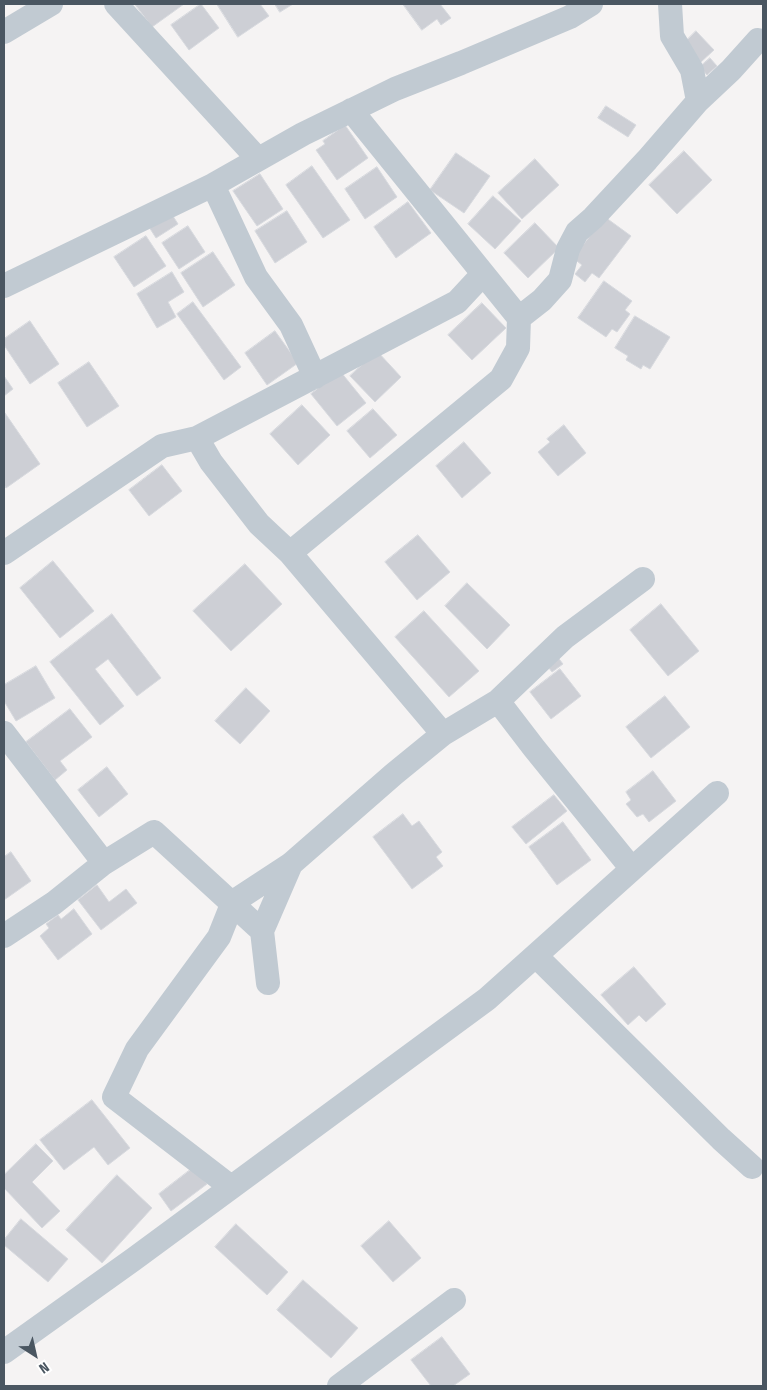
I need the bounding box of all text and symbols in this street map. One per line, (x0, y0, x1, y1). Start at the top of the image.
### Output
north arrow (10, 1330, 60, 1380)
text: N (36, 1358, 52, 1377)

